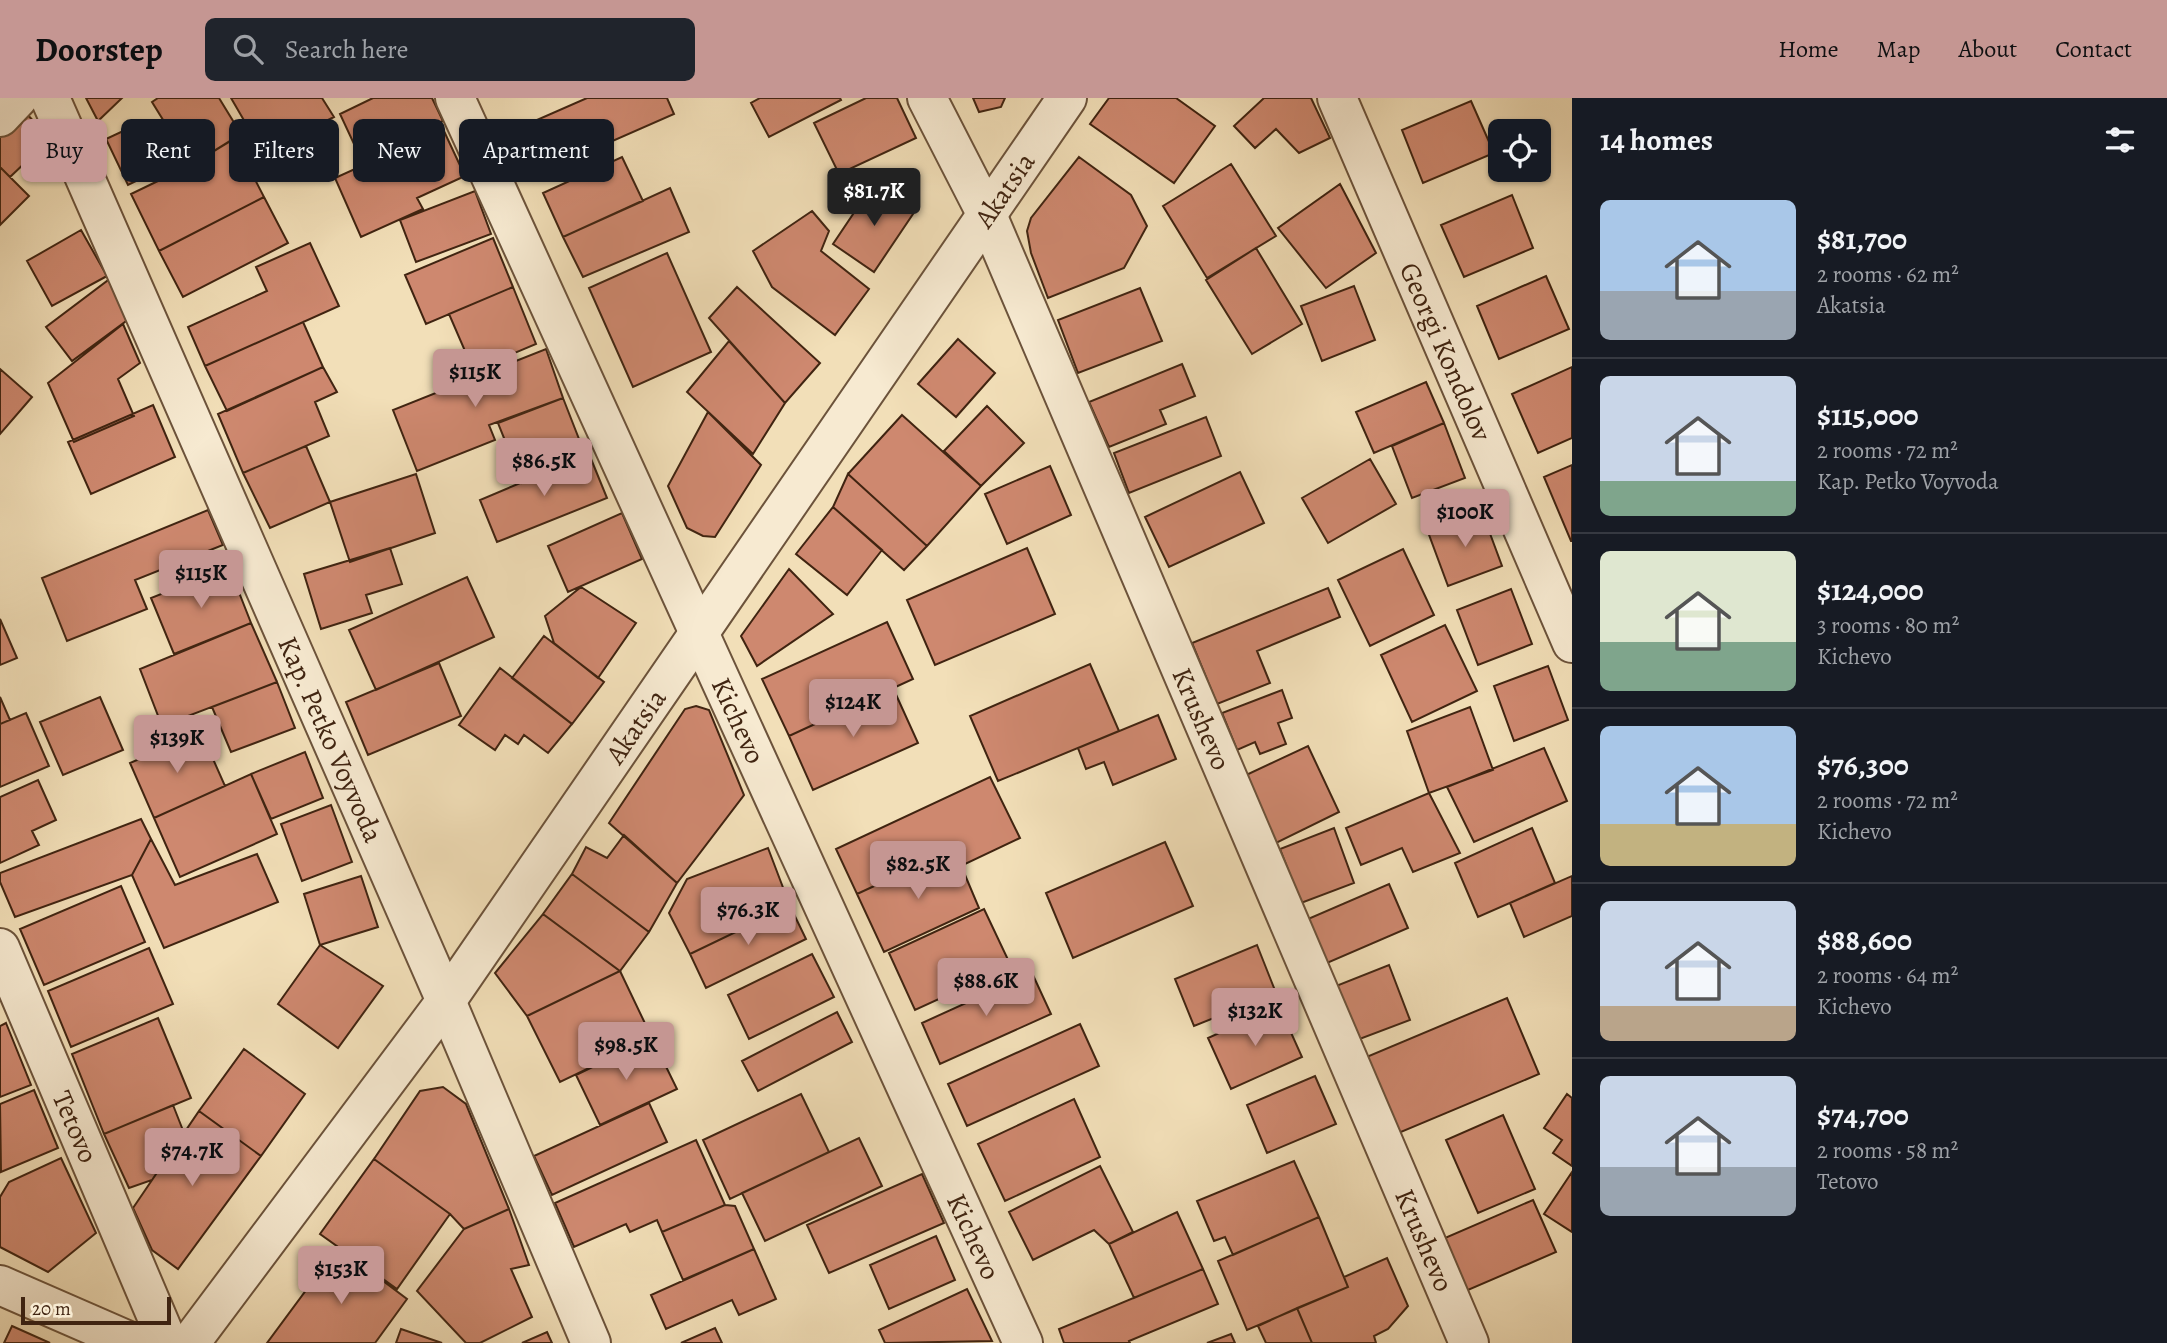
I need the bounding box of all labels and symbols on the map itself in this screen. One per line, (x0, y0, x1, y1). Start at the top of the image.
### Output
street label: Akatsia (965, 145, 1044, 236)
pin: $81.7K (817, 169, 931, 228)
street label: Georgi Kondolov (1390, 257, 1501, 447)
pin: $115K (426, 350, 524, 409)
pin: $86.5K (487, 438, 601, 498)
pin: $100K (1416, 490, 1514, 549)
pin: $115K (152, 550, 250, 610)
street label: Kap. Petko Voyvoda (268, 630, 392, 849)
street label: Krushevo (1162, 662, 1240, 776)
street label: Kichevo (702, 672, 774, 770)
pin: $124K (804, 680, 902, 739)
street label: Akatsia (596, 681, 675, 773)
pin: $139K (128, 716, 226, 775)
pin: $82.5K (861, 842, 975, 901)
pin: $76.3K (691, 888, 805, 947)
pin: $88.6K (929, 958, 1043, 1018)
pin: $132K (1206, 988, 1304, 1048)
pin: $98.5K (569, 1023, 683, 1082)
street label: Tetovo (43, 1085, 107, 1169)
pin: $74.7K (135, 1128, 249, 1188)
street label: Krushevo (1385, 1183, 1463, 1297)
street label: Kichevo (937, 1187, 1009, 1286)
pin: $153K (292, 1246, 390, 1306)
scale bar (21, 1294, 172, 1326)

